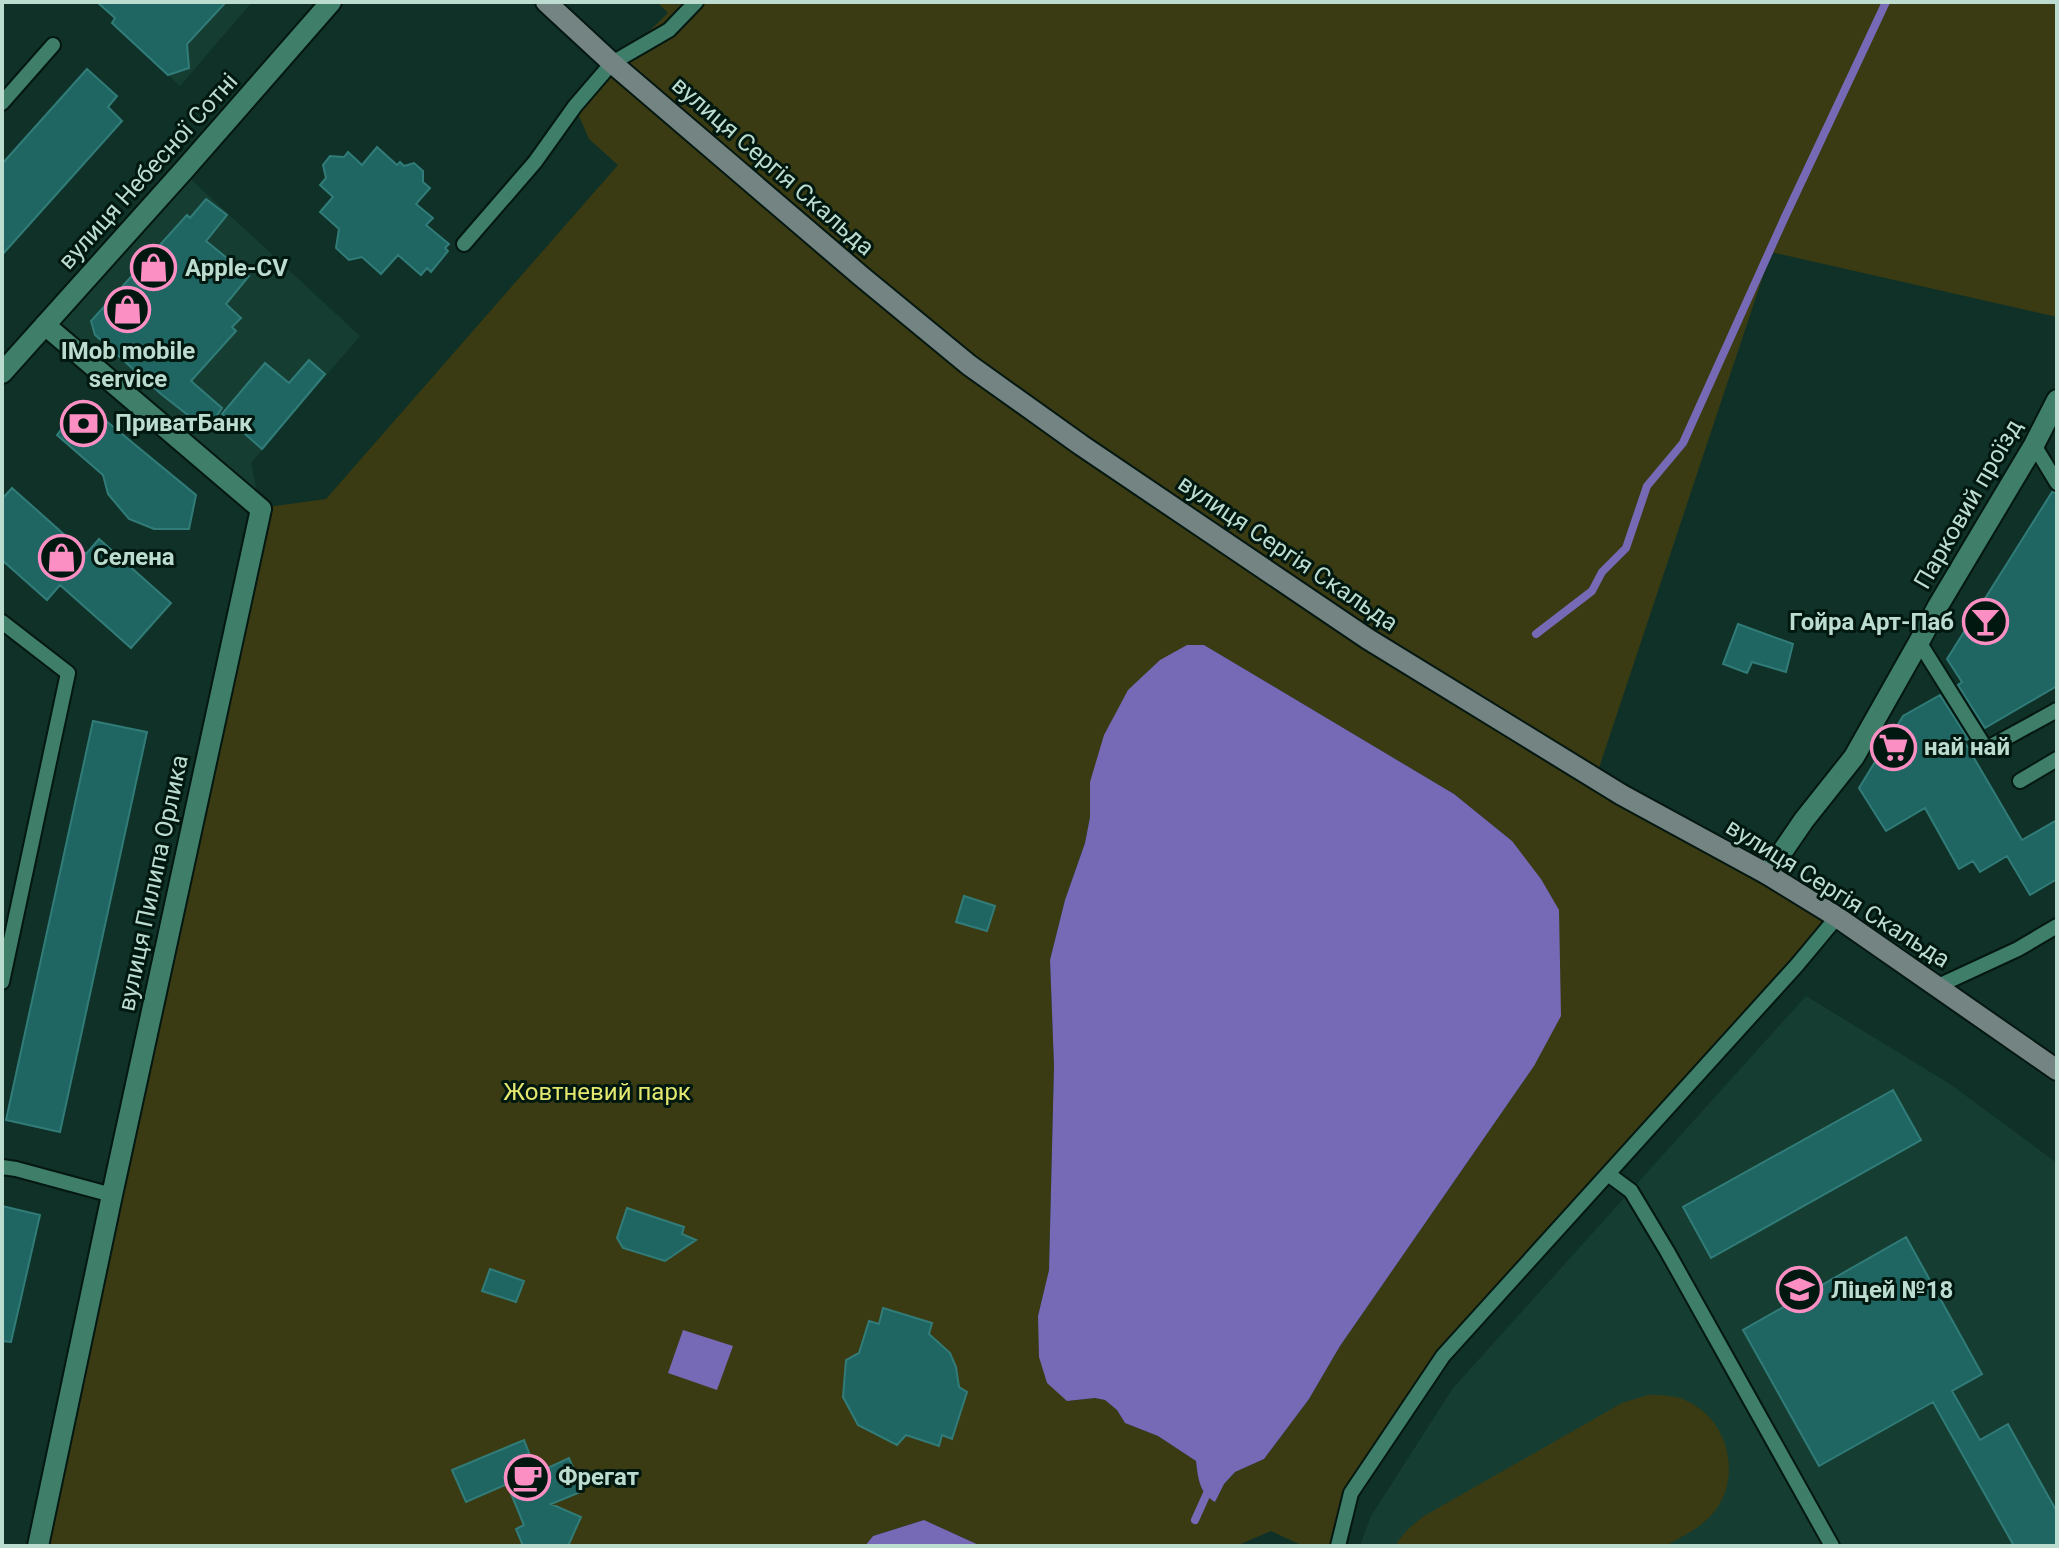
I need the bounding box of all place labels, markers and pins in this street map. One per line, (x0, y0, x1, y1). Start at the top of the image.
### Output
shop icon: Apple-CV (130, 244, 178, 292)
place label: Apple-CV (185, 254, 288, 282)
shop icon: IMob mobile service (104, 285, 152, 333)
place label: IMob mobile service (61, 337, 195, 393)
bank icon: ПриватБанк (60, 399, 108, 447)
place label: ПриватБанк (115, 409, 253, 437)
shop icon: Селена (38, 533, 86, 581)
place label: Селена (93, 543, 175, 571)
bar icon: Гойра Арт-Паб (1961, 598, 2009, 646)
place label: Гойра Арт-Паб (1789, 608, 1954, 636)
supermarket icon: най най (1869, 723, 1917, 771)
place label: най най (1924, 733, 2010, 761)
school or university icon: Ліцей №18 (1776, 1266, 1824, 1314)
place label: Ліцей №18 (1831, 1276, 1953, 1304)
cafe icon: Фрегат (503, 1453, 551, 1501)
place label: Фрегат (558, 1463, 639, 1491)

